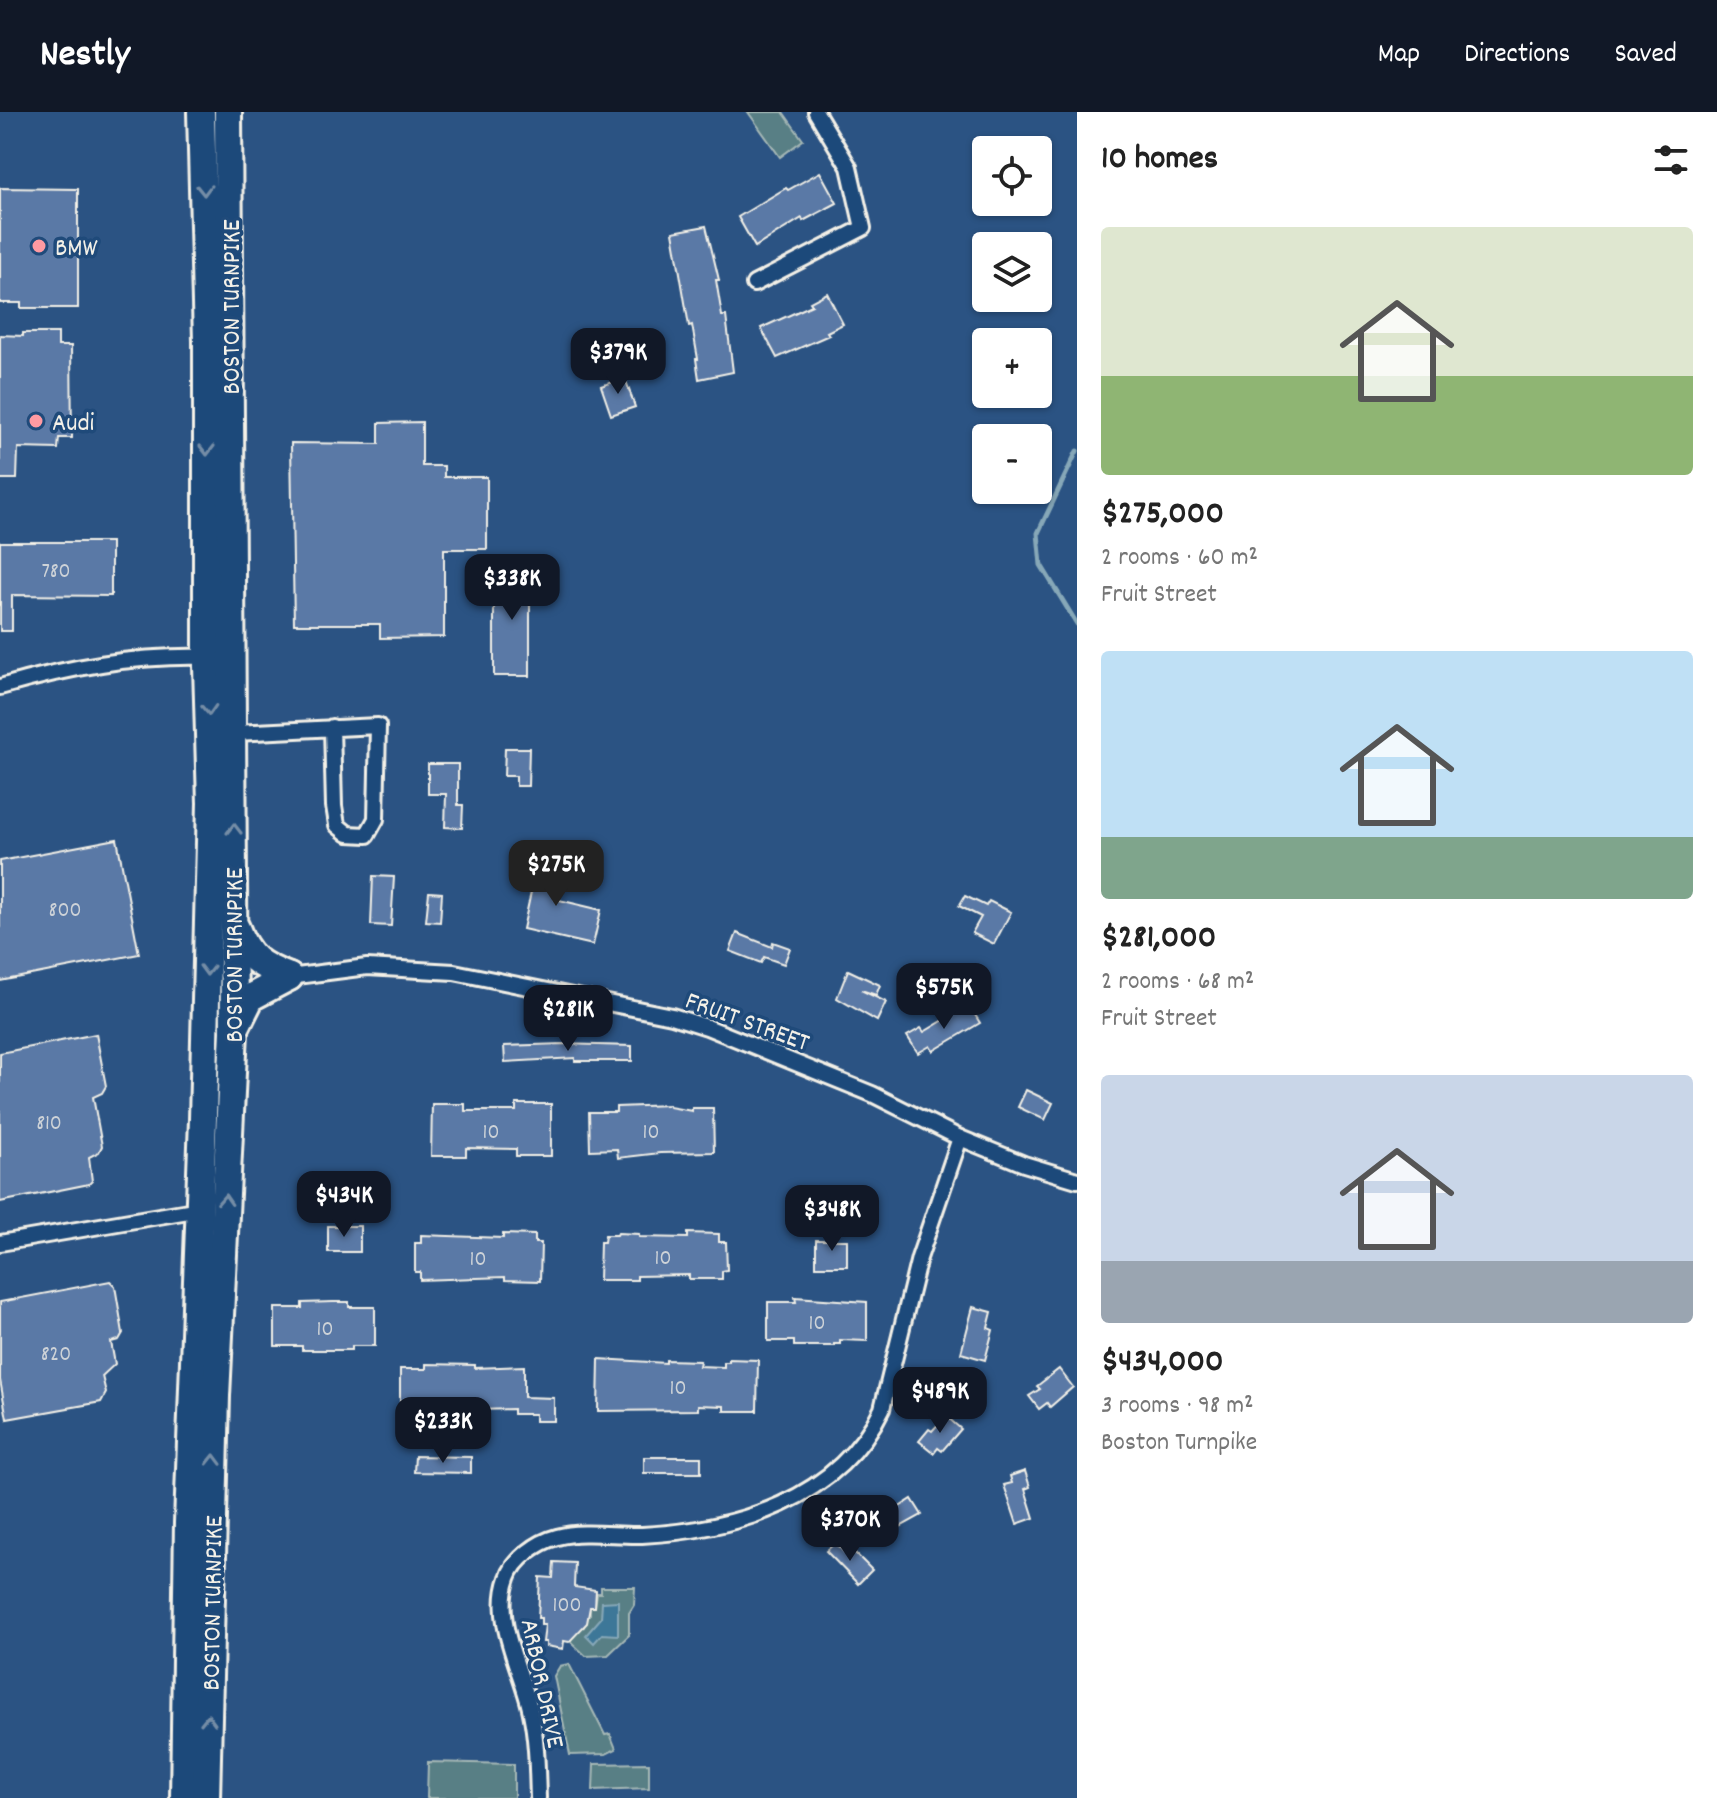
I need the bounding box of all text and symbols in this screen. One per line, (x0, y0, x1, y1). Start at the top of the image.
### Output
text: Nestly (40, 29, 130, 84)
text: Map (1378, 36, 1420, 76)
text: Directions (1464, 36, 1570, 76)
text: Saved (1614, 36, 1677, 76)
map controls (972, 136, 1052, 504)
button: locate (972, 136, 1052, 216)
text: 10 homes (1101, 136, 1218, 185)
icon: filters (1649, 138, 1693, 182)
one-way arrow (196, 184, 213, 197)
street label: BOSTON TURNPIKE (215, 219, 252, 394)
place label: BMW (55, 231, 98, 268)
button: layers (972, 232, 1052, 312)
marker: BMW (30, 237, 48, 255)
icon: home (1325, 279, 1469, 423)
pin: $379K (562, 328, 674, 396)
button: + (972, 328, 1052, 408)
text: $379K (589, 335, 647, 372)
place label: Audi (52, 406, 95, 443)
marker: Audi (27, 412, 45, 430)
button: − (972, 424, 1052, 504)
one-way arrow (198, 444, 216, 457)
text: $275,000 (1101, 491, 1224, 540)
text: 2 rooms · 60 m² (1101, 540, 1258, 577)
pin: $338K (456, 554, 568, 622)
house number: 780 (41, 557, 71, 588)
text: $338K (483, 561, 541, 598)
text: Fruit Street (1101, 577, 1217, 614)
icon: home (1325, 703, 1469, 847)
one-way arrow (200, 704, 217, 717)
one-way arrow (225, 822, 243, 835)
pin: $275K (500, 840, 612, 908)
text: $275K (527, 847, 585, 884)
street label: BOSTON TURNPIKE (218, 867, 255, 1042)
house number: 800 (49, 896, 81, 927)
text: $281,000 (1101, 915, 1216, 964)
pin: $575K (888, 963, 1000, 1031)
one-way arrow (199, 964, 216, 977)
text: 2 rooms · 68 m² (1101, 964, 1254, 1001)
text: $575K (914, 970, 974, 1007)
street label: FRUIT STREET (680, 984, 815, 1063)
pin: $281K (512, 985, 624, 1053)
text: $281K (542, 992, 594, 1029)
text: Fruit Street (1101, 1001, 1217, 1038)
house number: 810 (36, 1109, 62, 1140)
house number: 10 (483, 1118, 499, 1149)
house number: 10 (643, 1118, 659, 1149)
icon: home (1325, 1127, 1469, 1271)
pin: $434K (288, 1171, 400, 1239)
text: $434K (315, 1178, 373, 1215)
pin: $348K (776, 1185, 888, 1253)
text: $348K (803, 1192, 861, 1229)
one-way arrow (216, 1193, 233, 1206)
house number: 10 (655, 1244, 671, 1275)
house number: 10 (470, 1245, 486, 1276)
house number: 10 (809, 1309, 825, 1340)
house number: 10 (317, 1315, 333, 1346)
text: $434,000 (1101, 1339, 1224, 1388)
house number: 820 (41, 1340, 71, 1371)
pin: $489K (884, 1367, 996, 1435)
house number: 10 (670, 1374, 686, 1405)
text: $489K (911, 1374, 969, 1411)
text: 3 rooms · 98 m² (1101, 1388, 1254, 1425)
pin: $233K (387, 1397, 499, 1465)
text: $233K (413, 1404, 473, 1441)
text: Boston Turnpike (1101, 1425, 1257, 1462)
one-way arrow (206, 1453, 223, 1466)
pin: $370K (794, 1495, 906, 1563)
text: $370K (820, 1502, 880, 1539)
street label: BOSTON TURNPIKE (194, 1515, 235, 1691)
house number: 100 (553, 1591, 581, 1622)
street label: ARBOR DRIVE (509, 1616, 572, 1752)
one-way arrow (199, 1713, 217, 1726)

